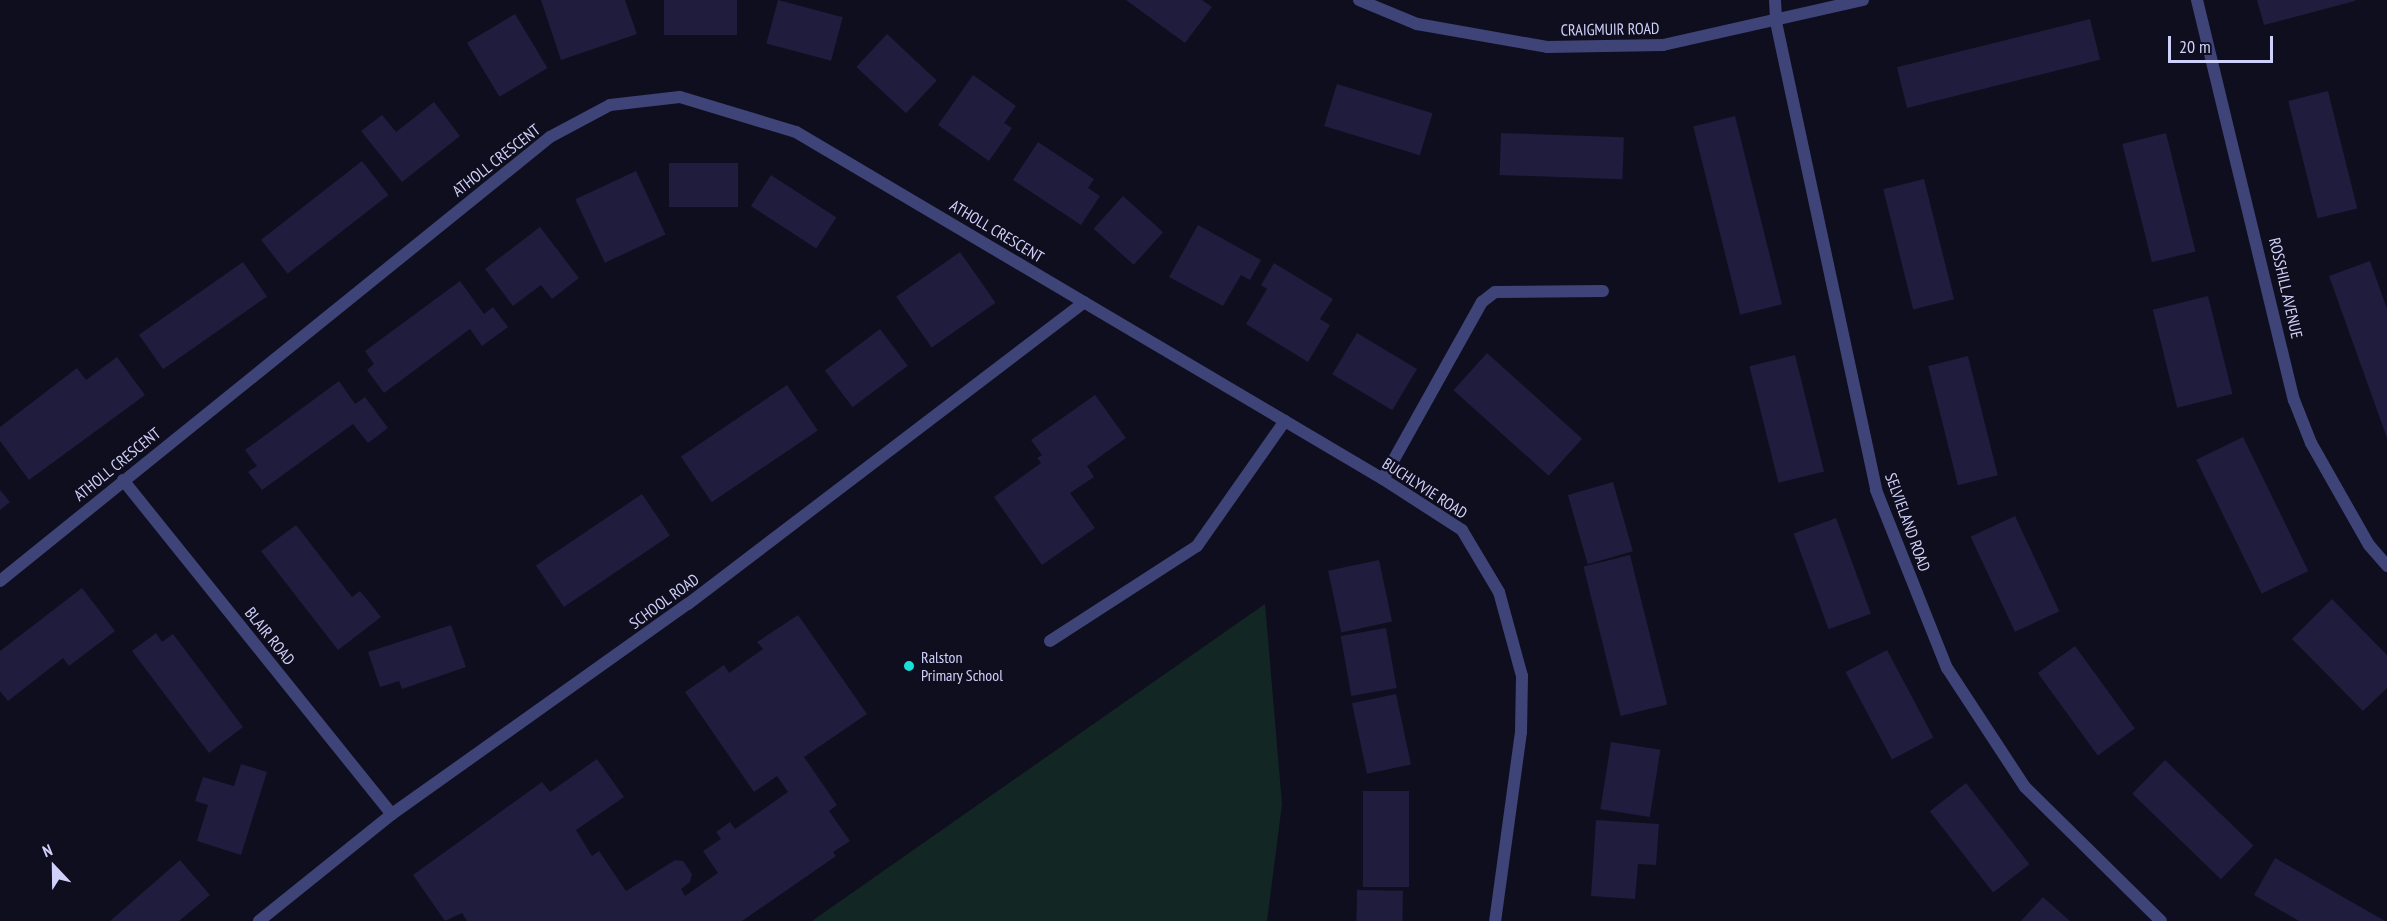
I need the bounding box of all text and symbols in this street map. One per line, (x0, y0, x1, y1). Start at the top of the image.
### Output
street label: CRAIGMUIR ROAD (1560, 19, 1660, 39)
scale bar (2171, 24, 2276, 62)
text: 20 m (2179, 35, 2211, 58)
street label: ATHOLL CRESCENT (448, 120, 544, 200)
street label: ATHOLL CRESCENT (946, 195, 1048, 267)
street label: ROSSHILL AVENUE (2265, 235, 2307, 341)
street label: ATHOLL CRESCENT (70, 423, 164, 505)
street label: BUCHLYVIE ROAD (1379, 453, 1471, 523)
street label: SELVIELAND ROAD (1881, 470, 1935, 574)
street label: SCHOOL ROAD (625, 569, 703, 633)
street label: BLAIR ROAD (241, 603, 299, 669)
place label: Ralston Primary School (921, 647, 1003, 685)
marker: Ralston Primary School (902, 659, 916, 673)
north arrow (24, 837, 84, 897)
text: N (39, 839, 55, 861)

